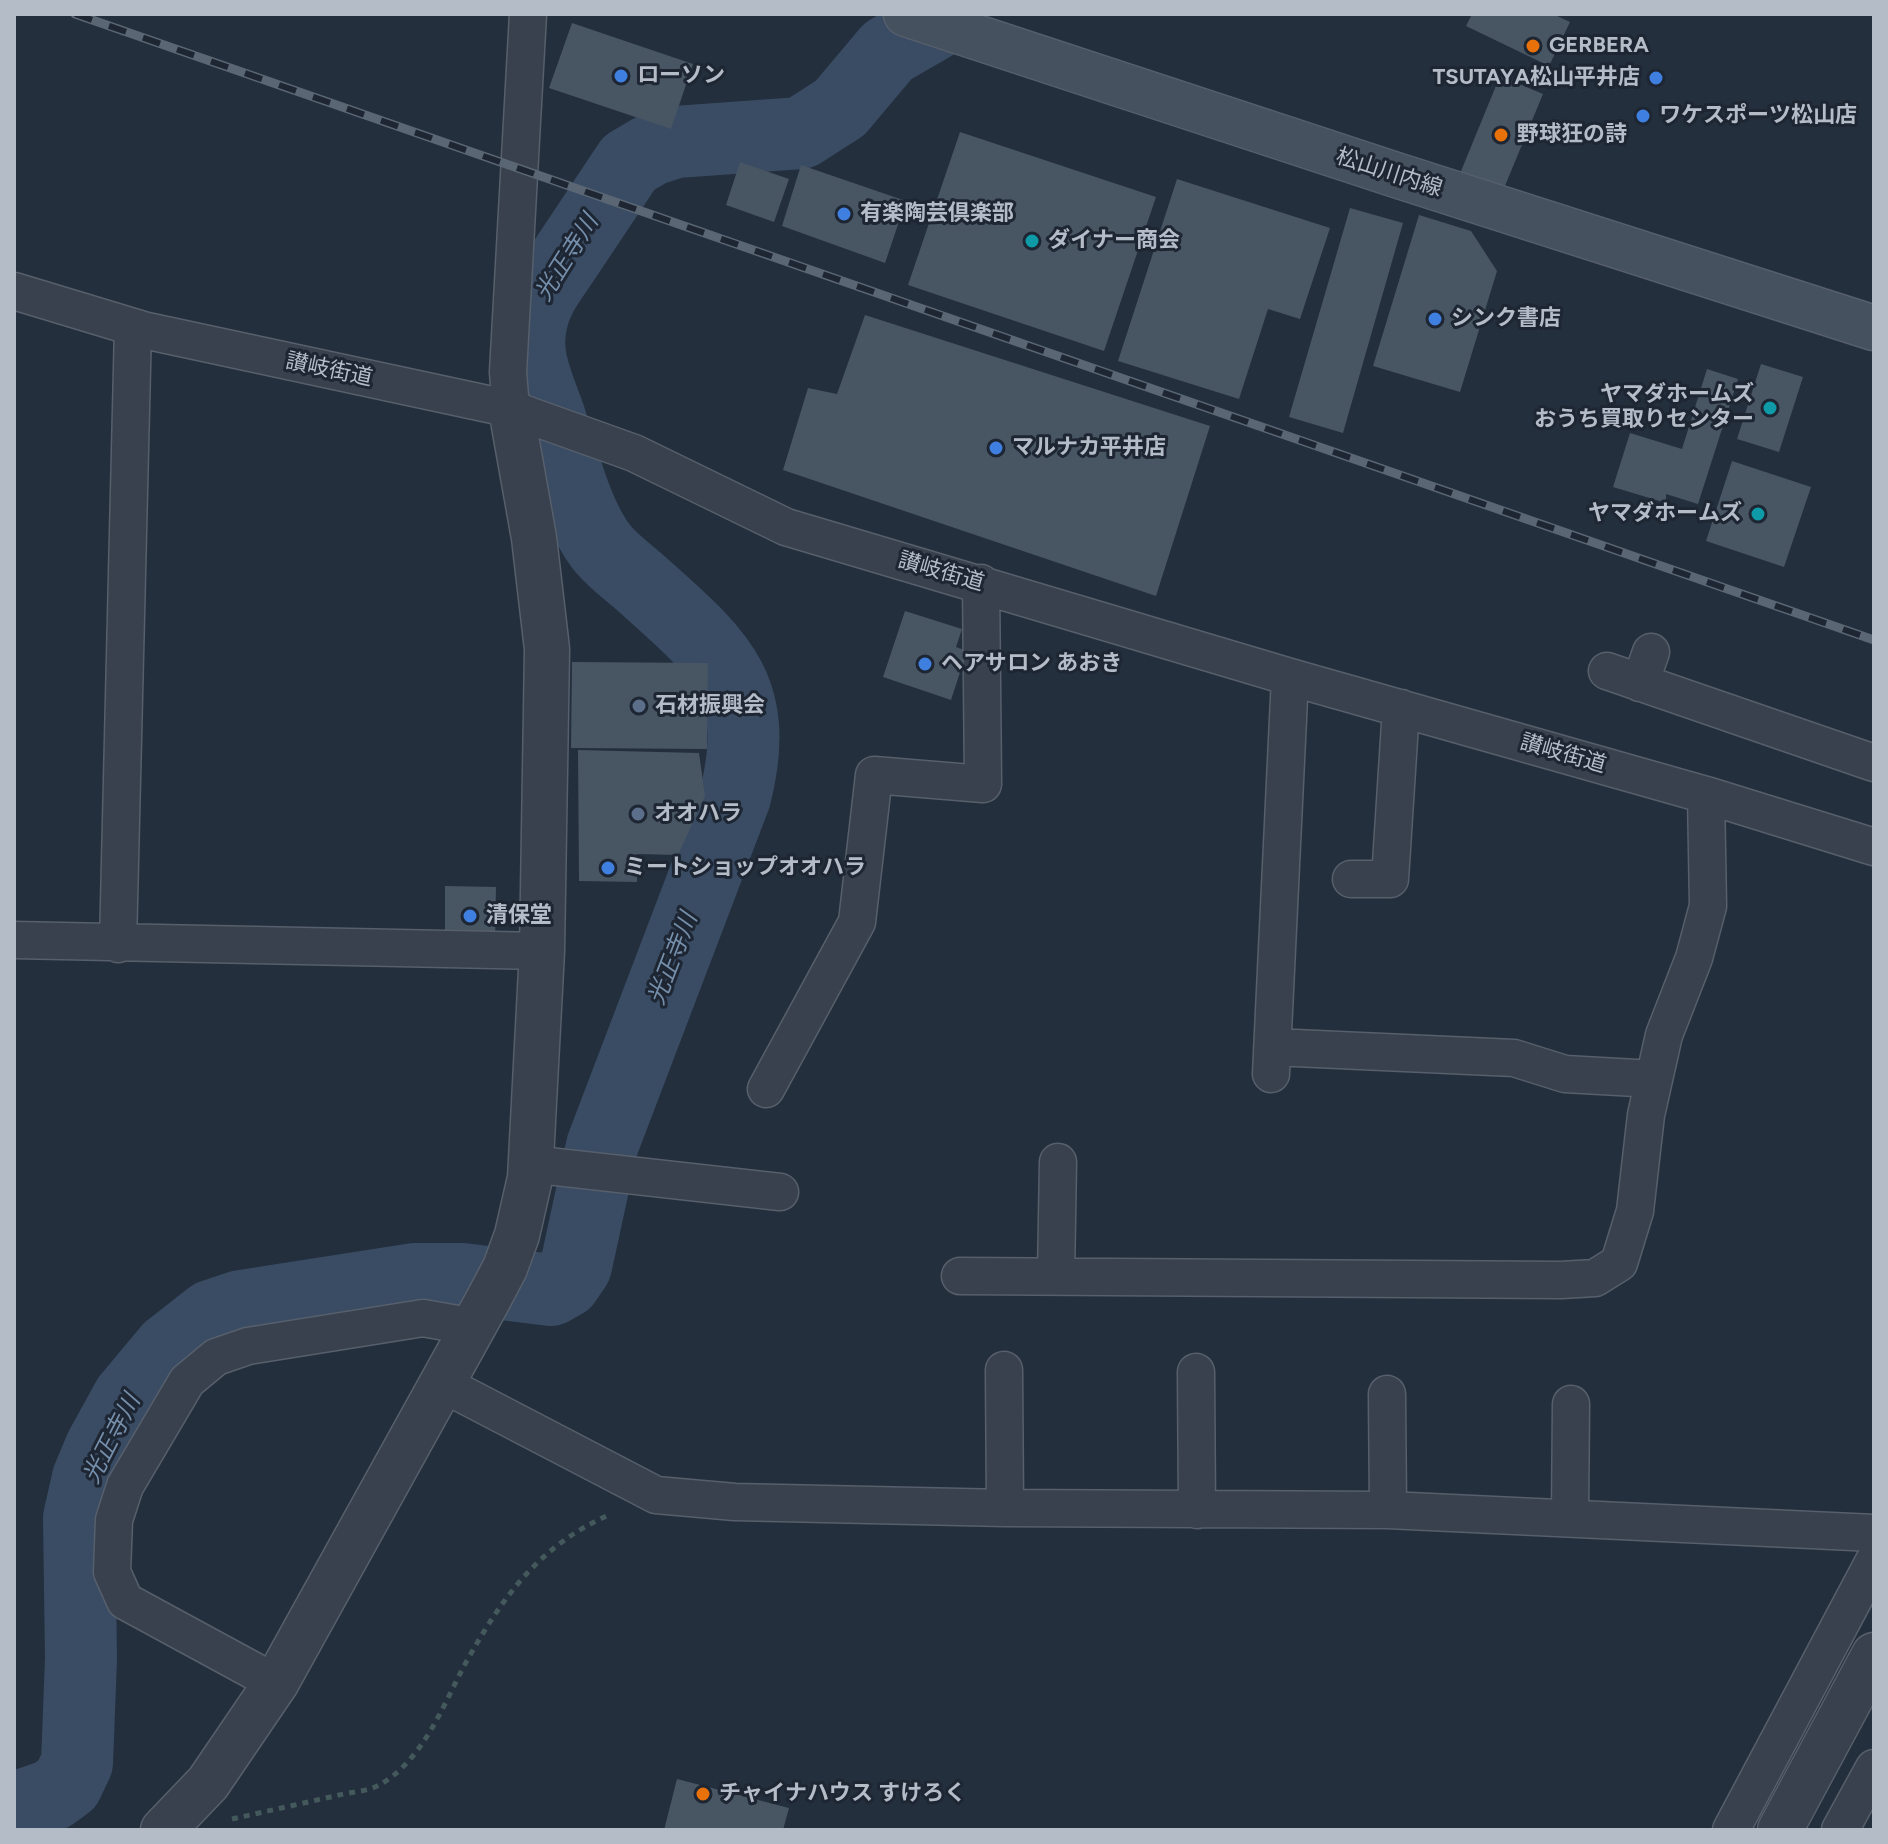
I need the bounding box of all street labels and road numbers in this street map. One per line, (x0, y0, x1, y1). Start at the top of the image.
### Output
street label: 松山川内線 (1333, 143, 1445, 203)
street label: 讃岐街道 (283, 348, 375, 392)
street label: 讃岐街道 (895, 547, 987, 597)
street label: 讃岐街道 (1517, 729, 1609, 779)

